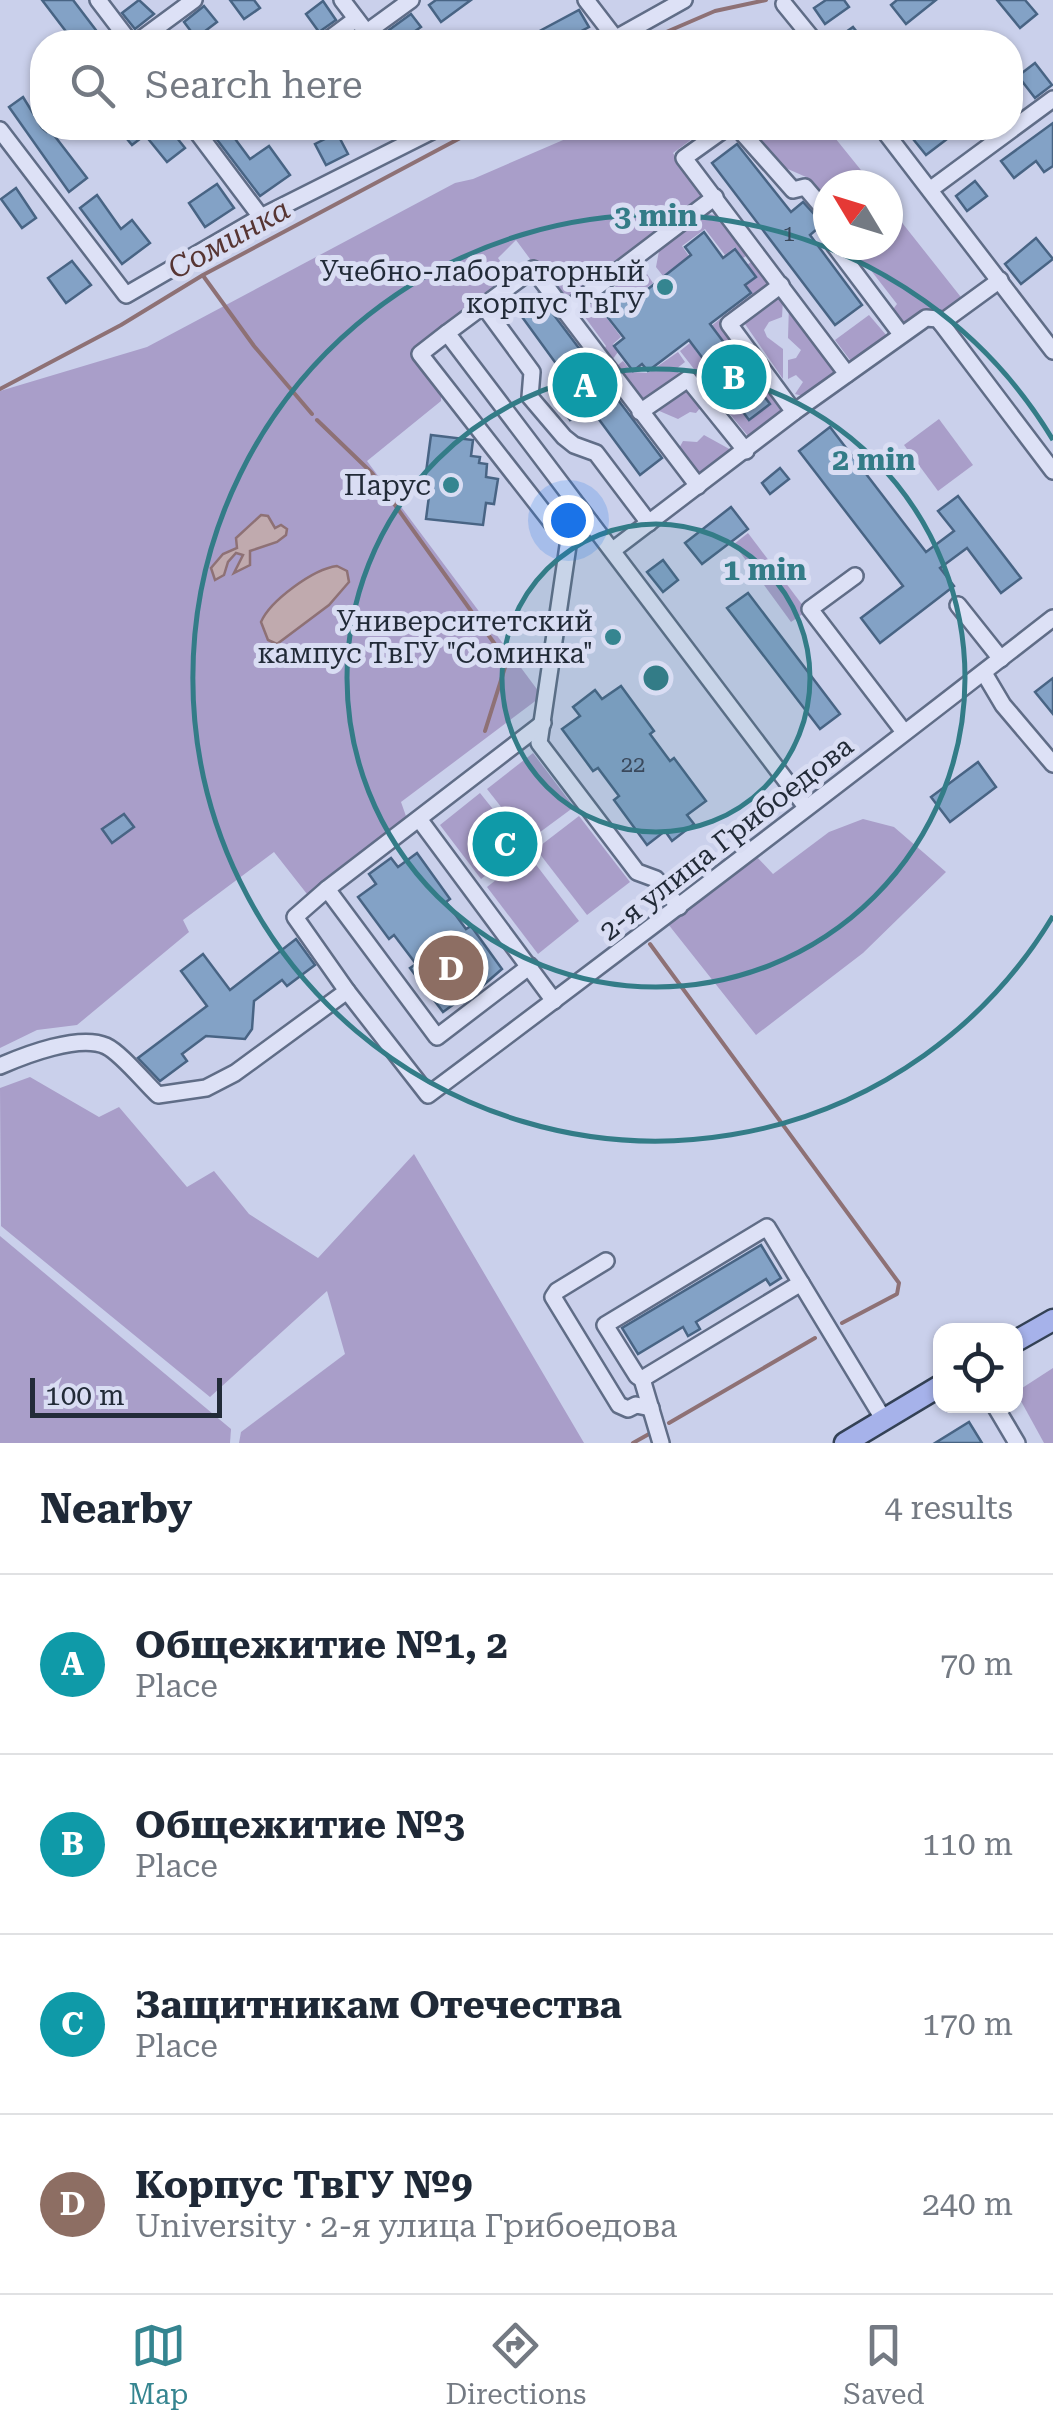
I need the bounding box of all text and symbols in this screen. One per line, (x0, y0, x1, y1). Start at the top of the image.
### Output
search box (30, 30, 1023, 140)
icon: search (65, 58, 120, 113)
text: Search here (145, 63, 363, 107)
north arrow (813, 170, 903, 260)
water label: Соминка (162, 191, 296, 286)
text: 3 min (614, 198, 698, 233)
house number: 1 (783, 221, 795, 246)
place label: Учебно-лабораторный корпус ТвГУ (320, 255, 645, 320)
marker: Учебно-лабораторный корпус ТвГУ (654, 276, 676, 298)
pin: B (702, 340, 766, 414)
pin: A (552, 348, 618, 422)
text: 2 min (832, 442, 916, 477)
place label: Парус (344, 469, 431, 502)
marker: Парус (440, 474, 462, 496)
your location (543, 495, 594, 546)
text: 1 min (723, 552, 807, 587)
place label: Университетский кампус ТвГУ "Соминка" (257, 605, 593, 670)
marker: Университетский кампус ТвГУ "Соминка" (602, 626, 624, 648)
centre of rings (638, 660, 674, 696)
street label: 2-я улица Грибоедова (593, 729, 860, 948)
house number: 22 (621, 752, 645, 777)
pin: C (472, 806, 538, 882)
pin: D (418, 930, 484, 1006)
map controls (933, 1323, 1023, 1413)
button: locate (933, 1323, 1023, 1413)
scale bar (30, 1373, 222, 1418)
text: 100 m (45, 1379, 125, 1412)
text: Nearby (40, 1484, 192, 1533)
text: 4 results (885, 1489, 1013, 1527)
text: Общежитие №1, 2 (135, 1623, 508, 1667)
text: A (61, 1645, 84, 1683)
text: 70 m (940, 1645, 1013, 1683)
text: Place (135, 1667, 218, 1705)
text: Общежитие №3 (135, 1803, 465, 1847)
text: B (61, 1825, 84, 1863)
text: 110 m (922, 1825, 1013, 1863)
text: Place (135, 1847, 218, 1885)
text: Защитникам Отечества (135, 1983, 622, 2027)
text: C (61, 2005, 84, 2043)
text: 170 m (922, 2005, 1013, 2043)
text: Place (135, 2027, 218, 2065)
text: Корпус ТвГУ №9 (135, 2163, 472, 2207)
text: D (60, 2185, 85, 2223)
text: 240 m (922, 2185, 1013, 2223)
text: University · 2-я улица Грибоедова (135, 2207, 677, 2245)
tab: Map (129, 2318, 188, 2411)
tab: Directions (445, 2318, 586, 2411)
tab: Saved (843, 2318, 925, 2411)

